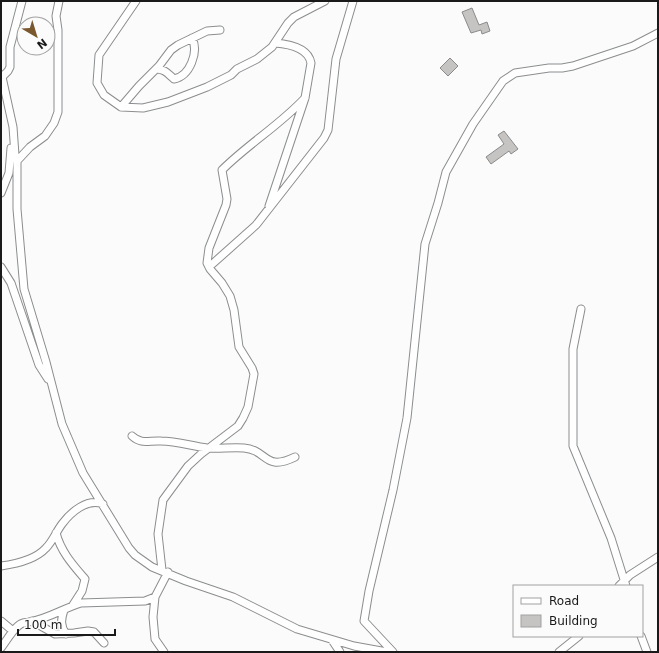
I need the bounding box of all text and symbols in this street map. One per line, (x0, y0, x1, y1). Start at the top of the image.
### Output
north arrow (16, 16, 56, 56)
text: N (34, 36, 49, 51)
legend (513, 585, 643, 637)
text: Road (549, 594, 579, 608)
scale bar (18, 611, 115, 637)
text: Building (549, 614, 598, 628)
text: 100 m (24, 618, 62, 632)

